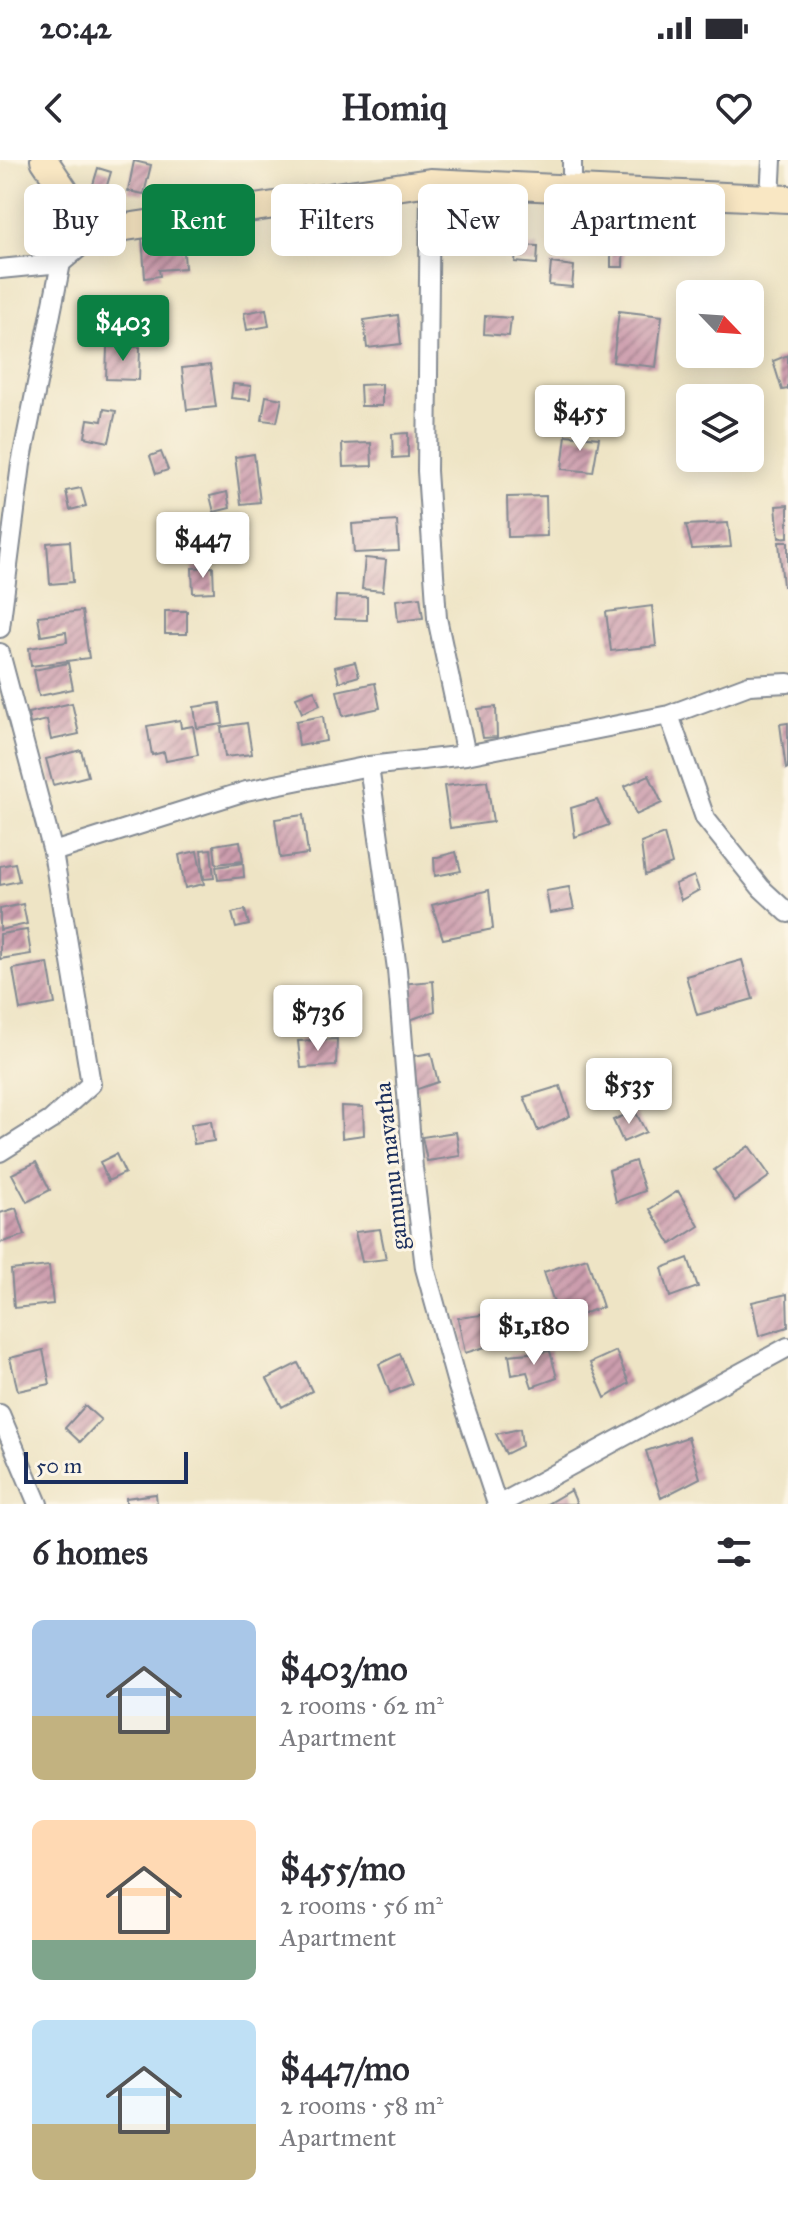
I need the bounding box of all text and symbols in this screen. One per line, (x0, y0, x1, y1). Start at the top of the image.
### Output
text: 20:42 (40, 10, 111, 46)
icon: back (32, 86, 76, 130)
text: Homiq (341, 86, 447, 130)
icon: heart (712, 86, 756, 130)
chip: Buy (24, 184, 126, 256)
chip: Rent (142, 184, 255, 256)
chip: Filters (271, 184, 402, 256)
chip: New (418, 184, 528, 256)
chip: Apartment (544, 184, 725, 256)
north arrow (676, 280, 764, 368)
map controls (676, 280, 764, 472)
pin: $403 (76, 295, 170, 363)
text: $403 (95, 305, 151, 337)
button: layers (676, 384, 764, 472)
pin: $455 (533, 385, 627, 453)
text: $455 (553, 395, 607, 427)
pin: $447 (156, 512, 250, 580)
text: $447 (174, 522, 232, 554)
pin: $736 (271, 985, 365, 1053)
text: $736 (291, 995, 345, 1027)
pin: $535 (582, 1058, 676, 1126)
text: $535 (604, 1068, 654, 1100)
street label: gamunu mavatha (367, 1080, 415, 1251)
pin: $1,180 (469, 1299, 599, 1367)
text: $1,180 (498, 1309, 570, 1341)
scale bar (24, 1448, 188, 1484)
text: 50 m (36, 1452, 82, 1479)
icon: filters (712, 1530, 756, 1574)
text: 6 homes (32, 1532, 148, 1573)
text: $403/mo (280, 1648, 408, 1689)
icon: home (96, 1652, 192, 1748)
text: 2 rooms · 62 m² (280, 1689, 444, 1721)
text: Apartment (280, 1721, 396, 1753)
text: $455/mo (280, 1848, 406, 1889)
icon: home (96, 1852, 192, 1948)
text: 2 rooms · 56 m² (280, 1889, 443, 1921)
text: Apartment (280, 1921, 396, 1953)
text: $447/mo (280, 2048, 410, 2089)
icon: home (96, 2052, 192, 2148)
text: 2 rooms · 58 m² (280, 2089, 444, 2121)
text: Apartment (280, 2121, 396, 2153)

